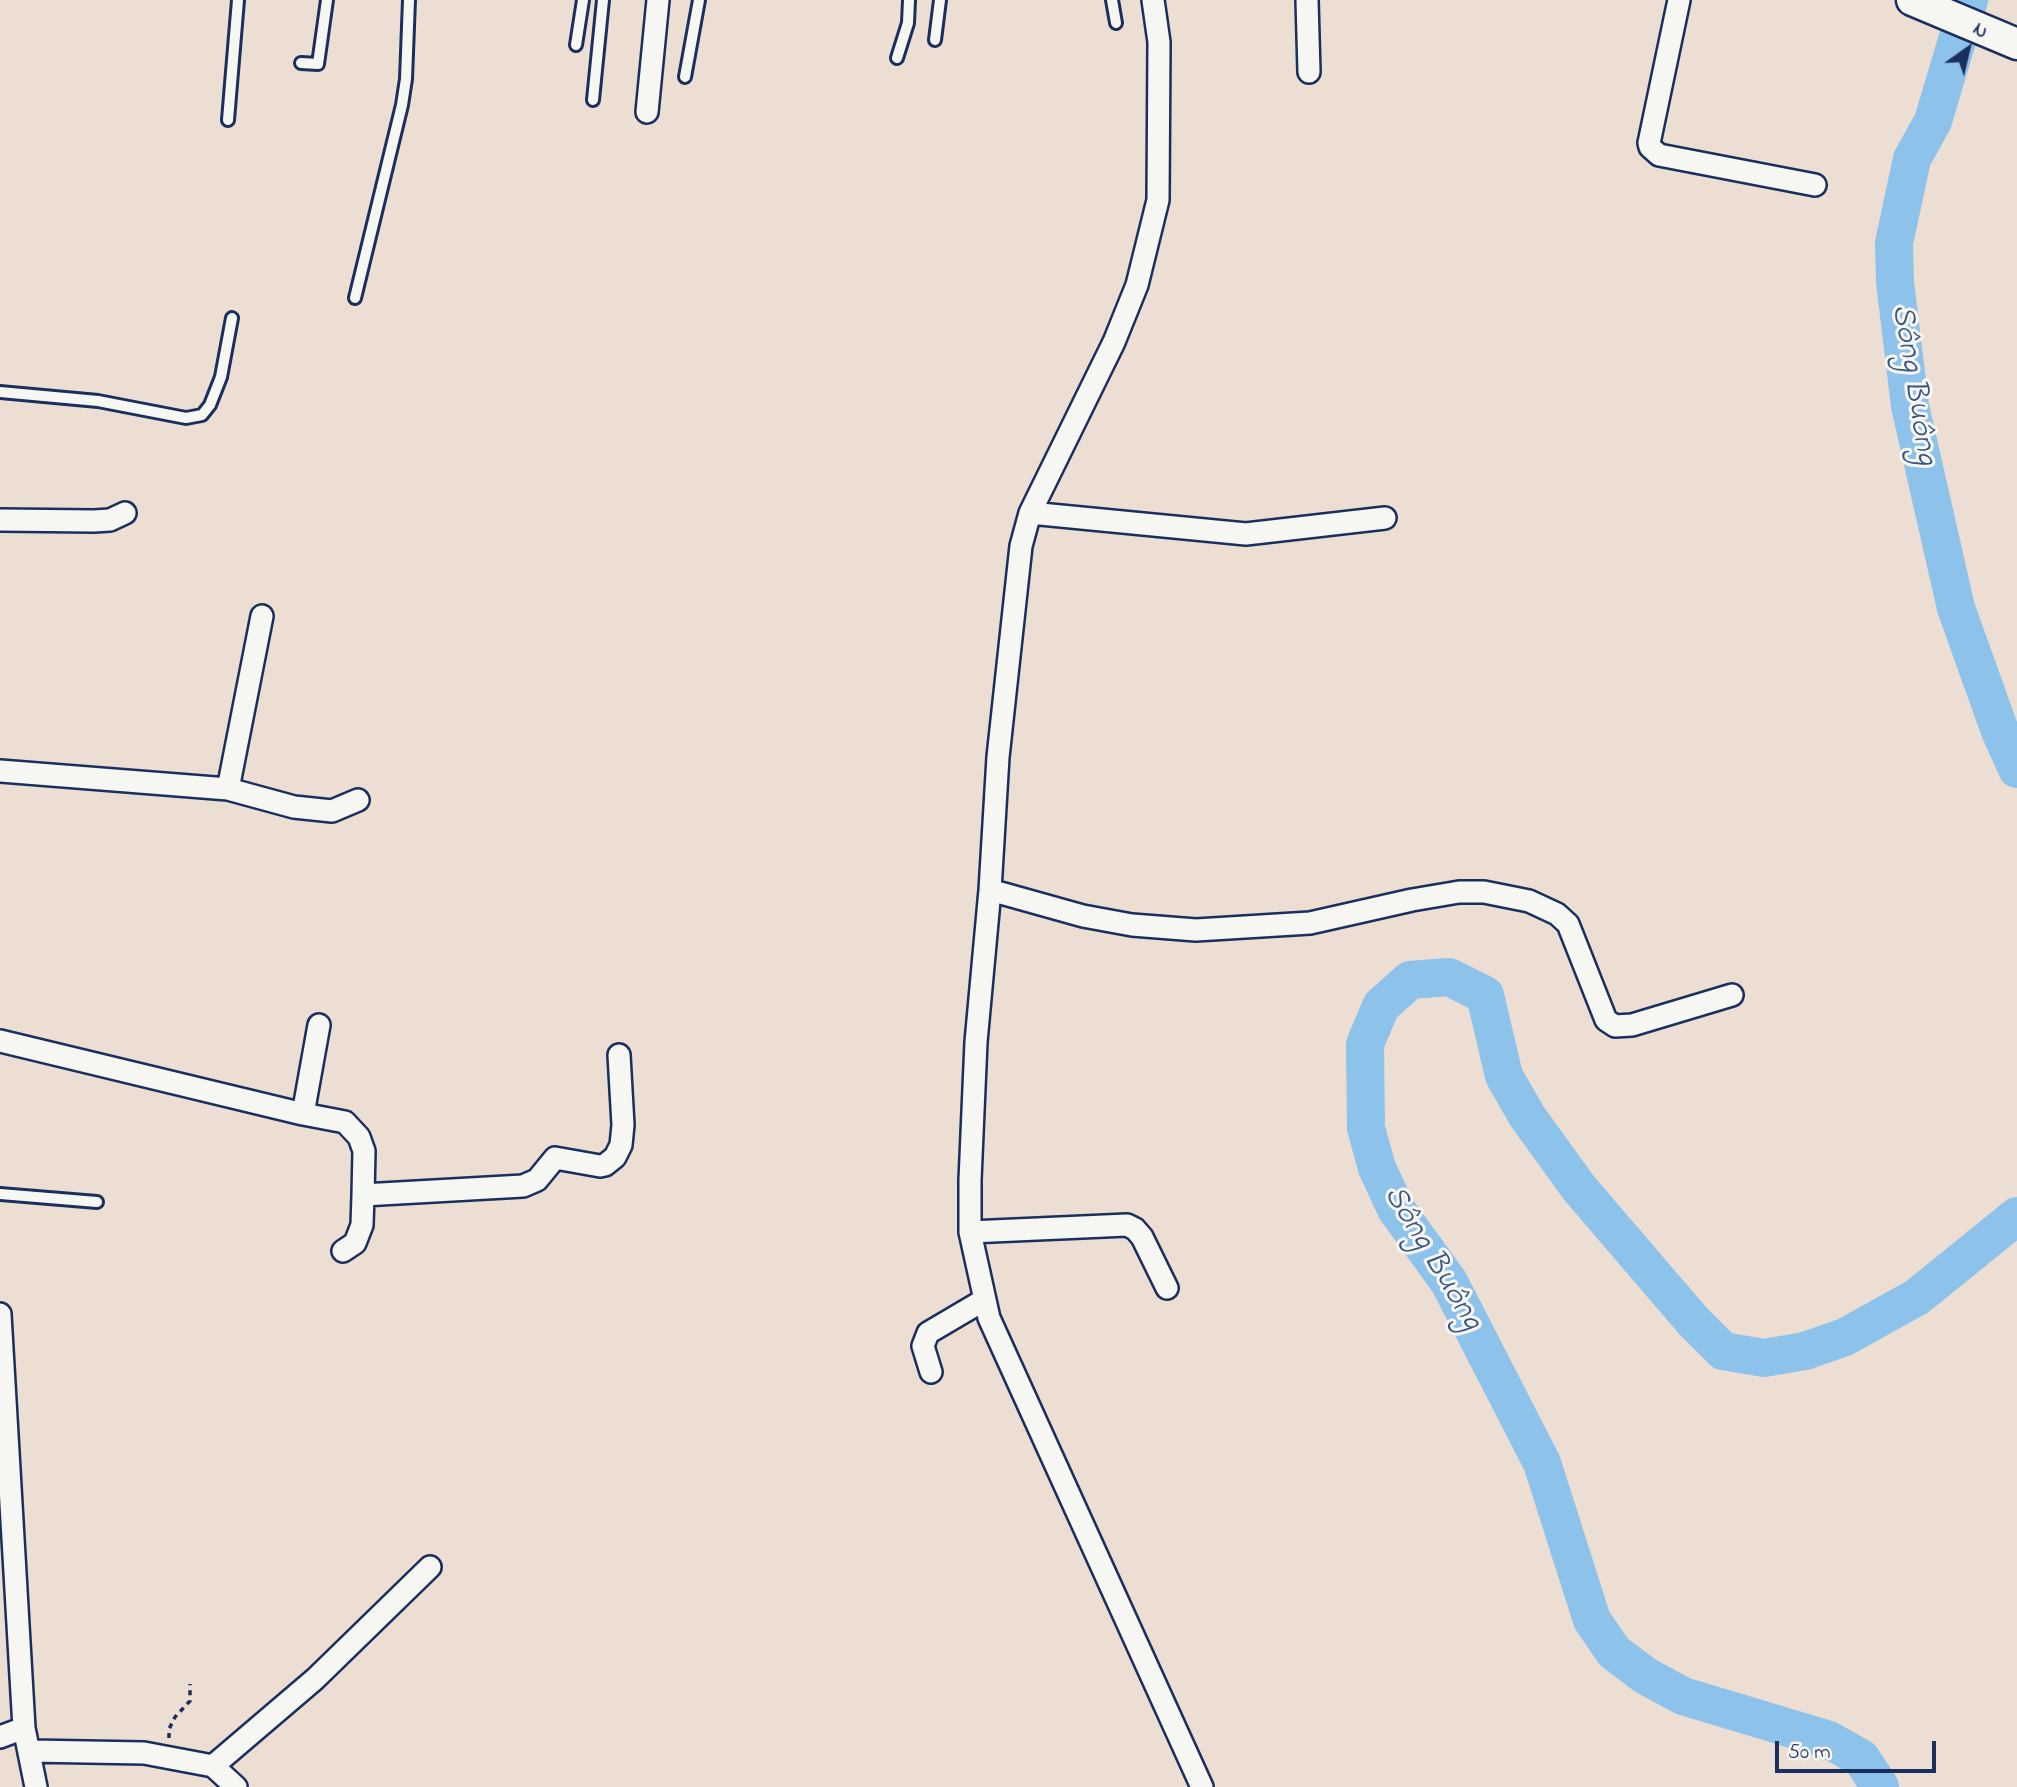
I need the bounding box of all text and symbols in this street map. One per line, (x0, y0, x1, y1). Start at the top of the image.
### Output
north arrow (1933, 14, 2003, 84)
text: N (1967, 16, 1993, 46)
water label: Sông Buông (1880, 302, 1944, 468)
water label: Sông Buông (1373, 1180, 1489, 1338)
scale bar (1779, 1728, 1940, 1772)
text: 50 m (1788, 1738, 1831, 1768)

